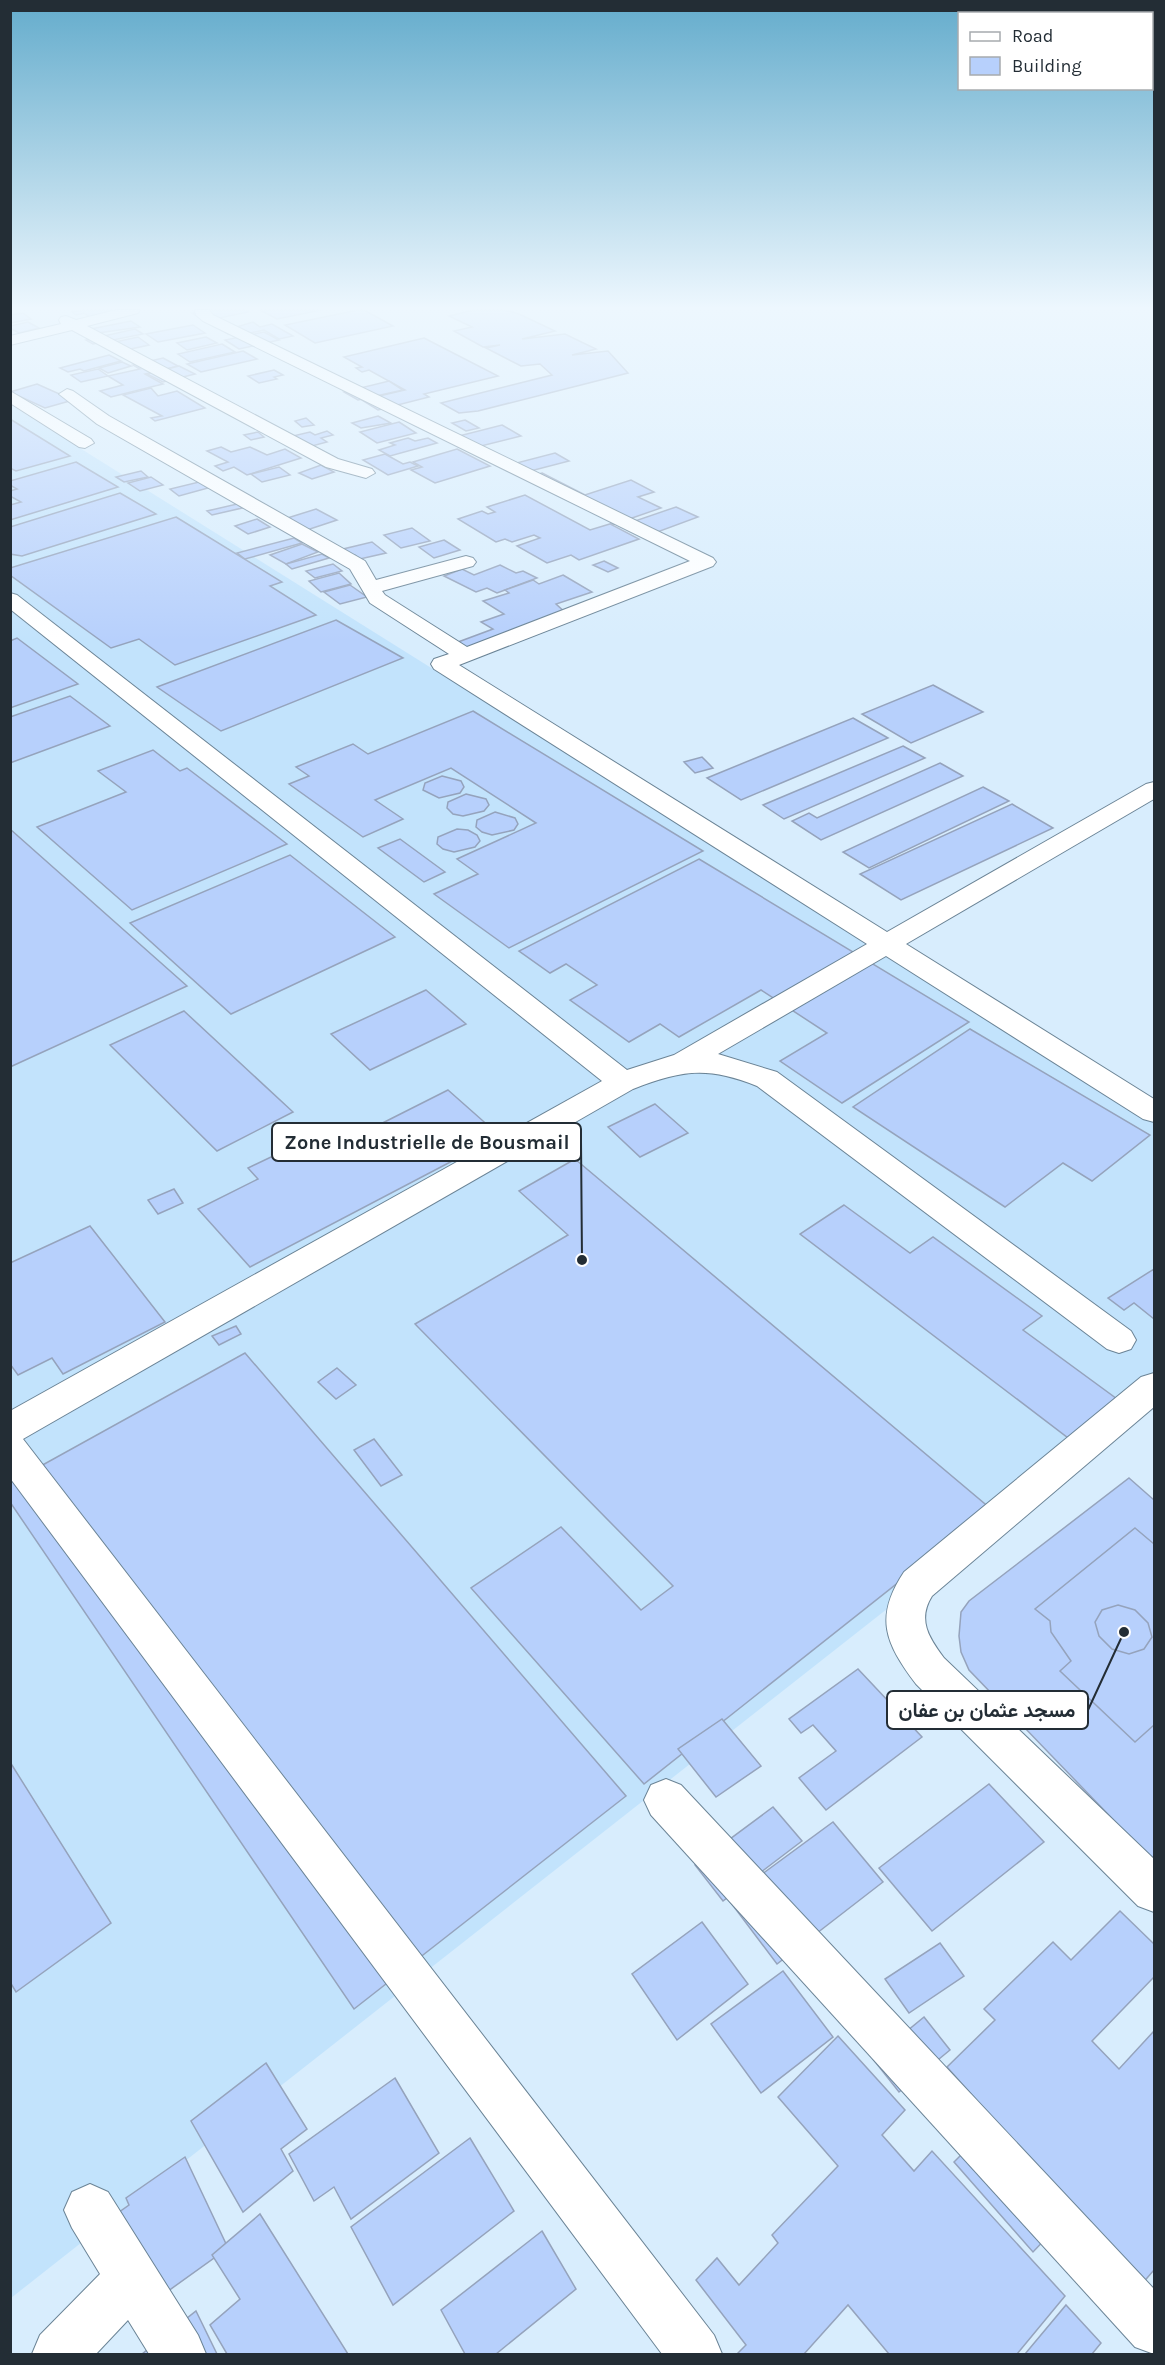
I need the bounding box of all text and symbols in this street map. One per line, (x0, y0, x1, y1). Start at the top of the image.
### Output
legend (958, 12, 1153, 90)
text: Road (1012, 25, 1053, 47)
text: Building (1012, 55, 1082, 77)
callout: Zone Industrielle de Bousmail (272, 1123, 581, 1161)
text: Zone Industrielle de Bousmail (284, 1131, 570, 1154)
callout: مسجد عثمان بن عفان (887, 1691, 1088, 1729)
text: مسجد عثمان بن عفان (899, 1699, 1076, 1722)

